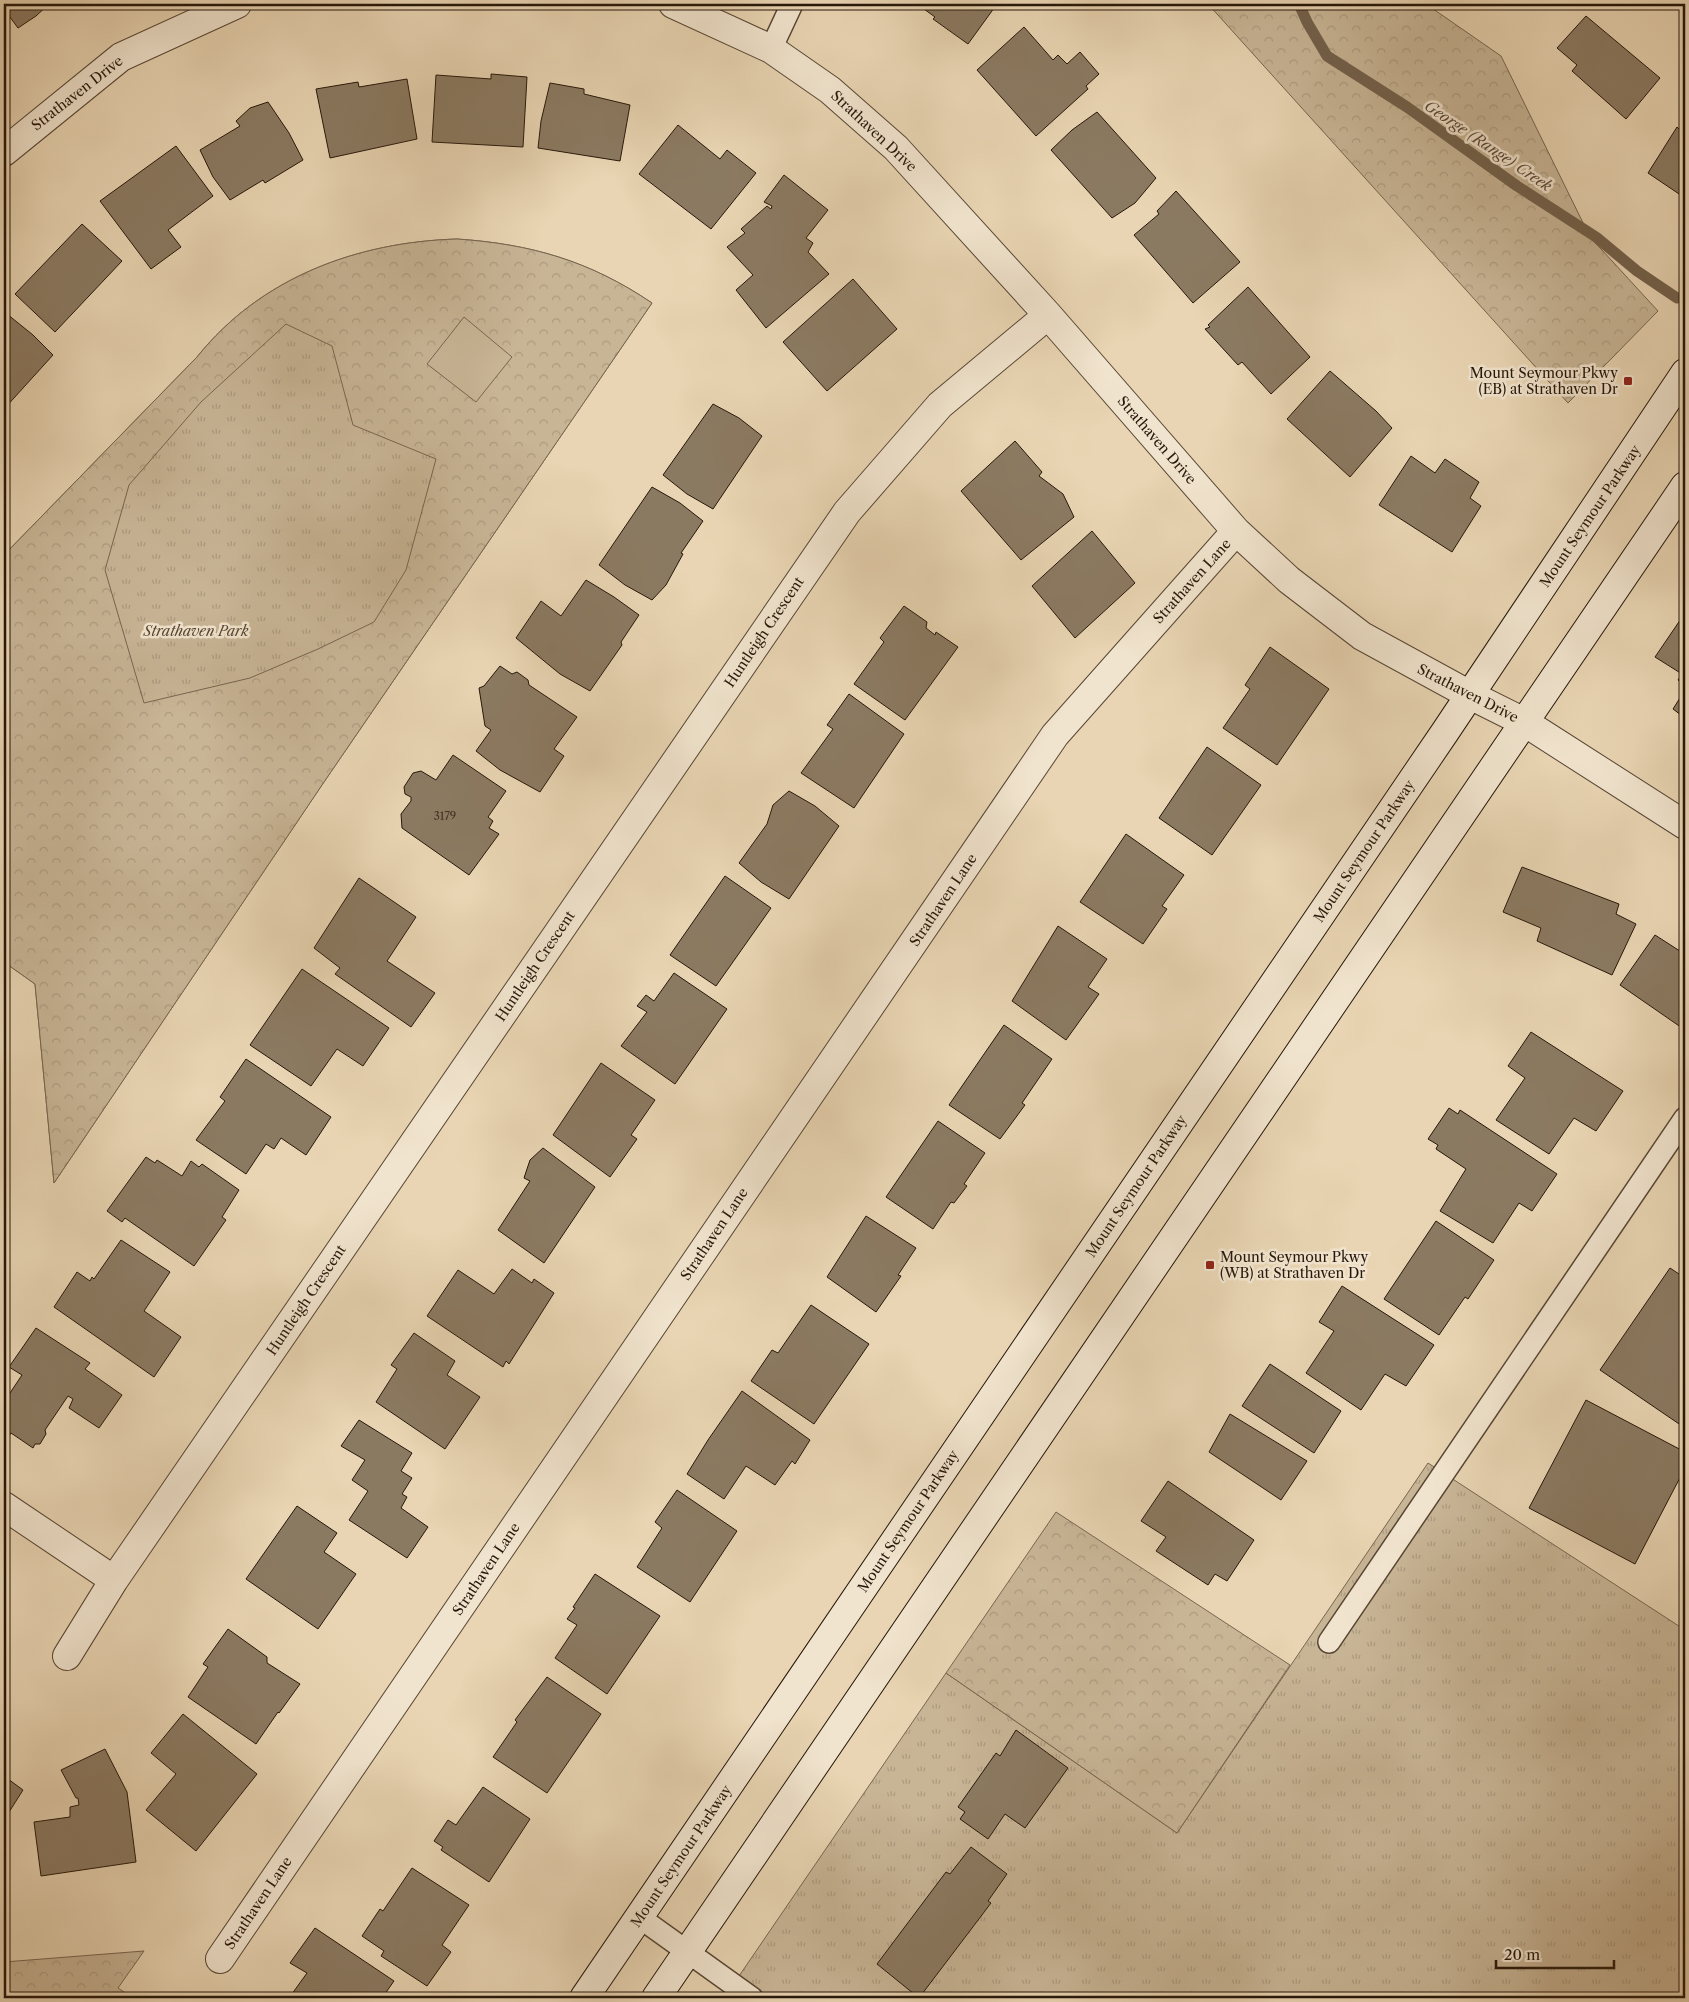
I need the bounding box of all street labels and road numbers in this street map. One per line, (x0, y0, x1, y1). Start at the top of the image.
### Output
street label: Strathaven Drive (28, 52, 126, 134)
street label: Strathaven Drive (827, 87, 921, 176)
street label: Strathaven Drive (1114, 392, 1200, 488)
street label: Mount Seymour Parkway (1536, 441, 1645, 591)
street label: Strathaven Lane (1149, 535, 1235, 627)
street label: Huntleigh Crescent (720, 573, 808, 691)
street label: Strathaven Drive (1414, 660, 1522, 726)
street label: Mount Seymour Parkway (1310, 776, 1419, 926)
street label: Strathaven Lane (905, 850, 981, 950)
street label: Huntleigh Crescent (491, 907, 579, 1025)
street label: Mount Seymour Parkway (1082, 1111, 1191, 1261)
street label: Strathaven Lane (676, 1184, 752, 1284)
street label: Huntleigh Crescent (262, 1241, 350, 1359)
street label: Mount Seymour Parkway (854, 1446, 963, 1596)
street label: Strathaven Lane (448, 1519, 524, 1619)
street label: Mount Seymour Parkway (627, 1781, 736, 1931)
street label: Strathaven Lane (220, 1853, 296, 1953)

